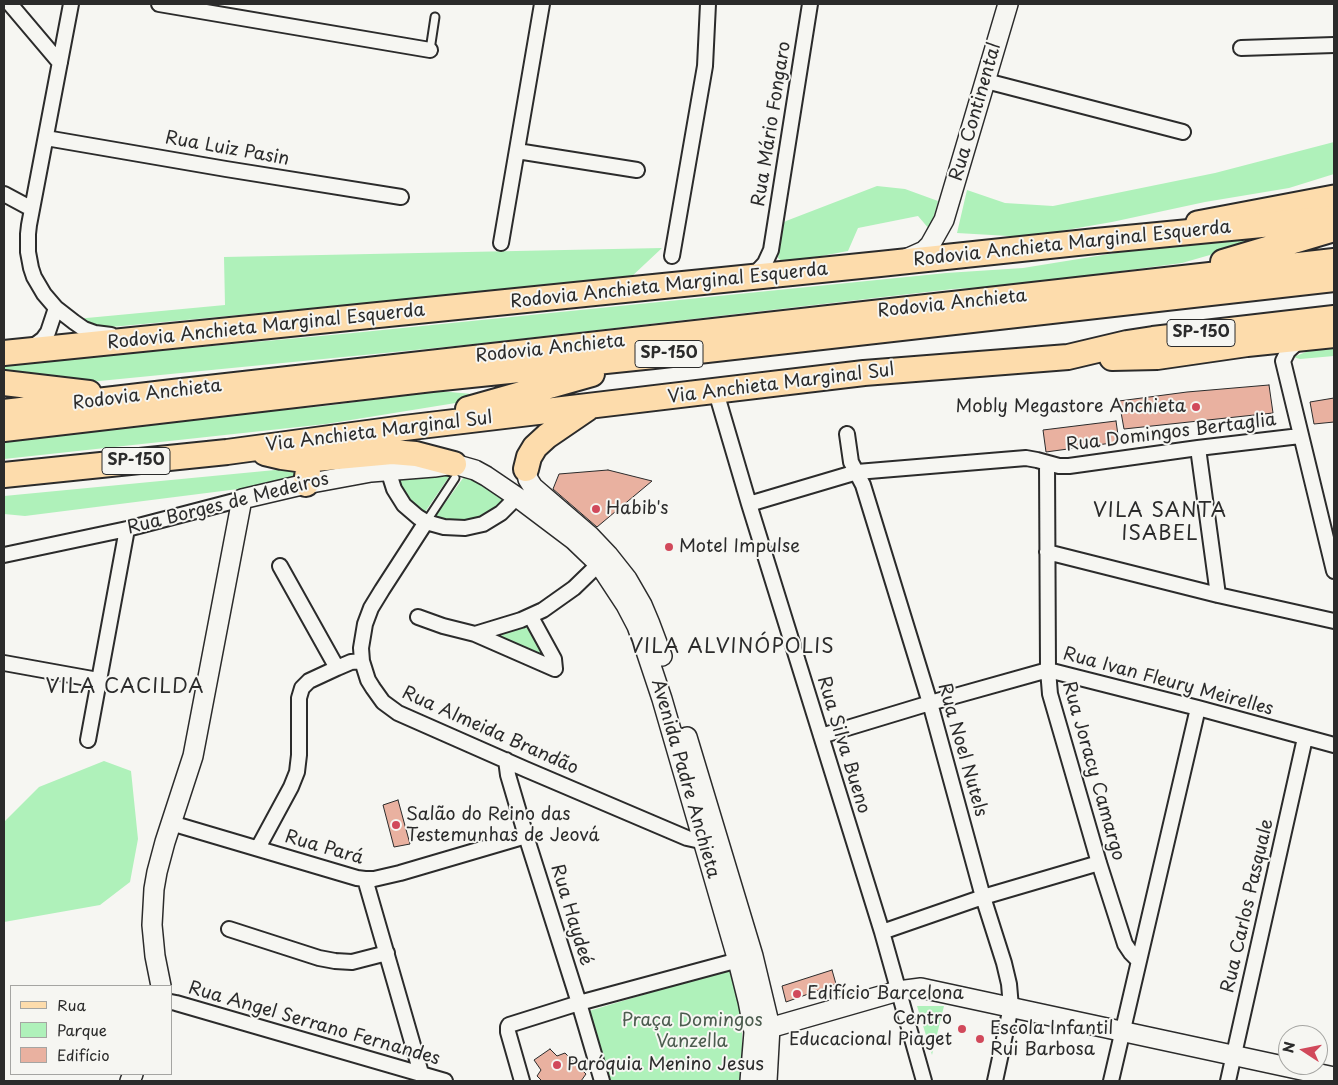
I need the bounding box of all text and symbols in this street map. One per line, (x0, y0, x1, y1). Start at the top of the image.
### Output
street label: Rua Mário Fongaro (748, 40, 796, 208)
street label: Rua Continental (946, 40, 1006, 184)
street label: Rua Luiz Pasin (163, 127, 291, 171)
street label: Rodovia Anchieta Marginal Esquerda (912, 217, 1232, 271)
street label: Rodovia Anchieta Marginal Esquerda (509, 259, 829, 313)
street label: Rodovia Anchieta (876, 285, 1028, 323)
street label: Rodovia Anchieta Marginal Esquerda (106, 300, 426, 354)
road number: SP-150 (1167, 319, 1235, 346)
street label: Rodovia Anchieta (474, 330, 626, 368)
road number: SP-150 (635, 340, 703, 368)
street label: Via Anchieta Marginal Sul (667, 359, 895, 409)
street label: Rodovia Anchieta (71, 375, 223, 415)
place label: Mobly Megastore Anchieta (956, 396, 1186, 418)
marker: Mobly Megastore Anchieta (1190, 401, 1202, 413)
street label: Via Anchieta Marginal Sul (265, 407, 493, 457)
street label: Rua Domingos Bertaglia (1065, 409, 1277, 457)
road number: SP-150 (102, 448, 170, 474)
street label: Rua Borges de Medeiros (125, 468, 331, 540)
place label: Habib's (606, 498, 668, 520)
district label: VILA SANTA ISABEL (1092, 499, 1228, 546)
marker: Habib's (590, 503, 602, 515)
place label: Motel Impulse (679, 536, 800, 558)
marker: Motel Impulse (663, 541, 675, 553)
district label: VILA ALVINÓPOLIS (629, 635, 835, 659)
street label: Rua Ivan Fleury Meirelles (1061, 644, 1275, 720)
street label: Rua Silva Bueno (812, 674, 874, 816)
district label: VILA CACILDA (44, 675, 206, 699)
street label: Avenida Padre Anchieta (646, 677, 724, 881)
street label: Rua Joracy Camargo (1057, 679, 1129, 863)
street label: Rua Noel Nutels (933, 681, 991, 819)
street label: Rua Almeida Brandão (398, 682, 582, 780)
place label: Salão do Reino das Testemunhas de Jeová (406, 804, 599, 846)
street label: Rua Carlos Pasquale (1217, 817, 1279, 995)
marker: Salão do Reino das Testemunhas de Jeová (390, 819, 402, 831)
street label: Rua Pará (282, 826, 366, 870)
street label: Rua Haydeé (545, 862, 597, 968)
street label: Rua Angel Serrano Fernandes (186, 978, 442, 1070)
place label: Edifício Barcelona (807, 983, 964, 1005)
legend (10, 985, 172, 1075)
marker: Edifício Barcelona (791, 988, 803, 1000)
text: Rua (57, 993, 86, 1016)
place label: Centro Educacional Piaget (789, 1008, 952, 1050)
park label: Praça Domingos Vanzella (621, 1010, 763, 1052)
text: Parque (57, 1018, 107, 1041)
place label: Escola Infantil Rui Barbosa (990, 1018, 1114, 1060)
marker: Centro Educacional Piaget (956, 1023, 968, 1035)
north arrow (1278, 1025, 1328, 1075)
marker: Escola Infantil Rui Barbosa (974, 1033, 986, 1045)
text: N (1277, 1040, 1300, 1055)
text: Edifício (57, 1043, 110, 1066)
place label: Paróquia Menino Jesus (567, 1054, 764, 1076)
marker: Paróquia Menino Jesus (551, 1059, 563, 1071)

